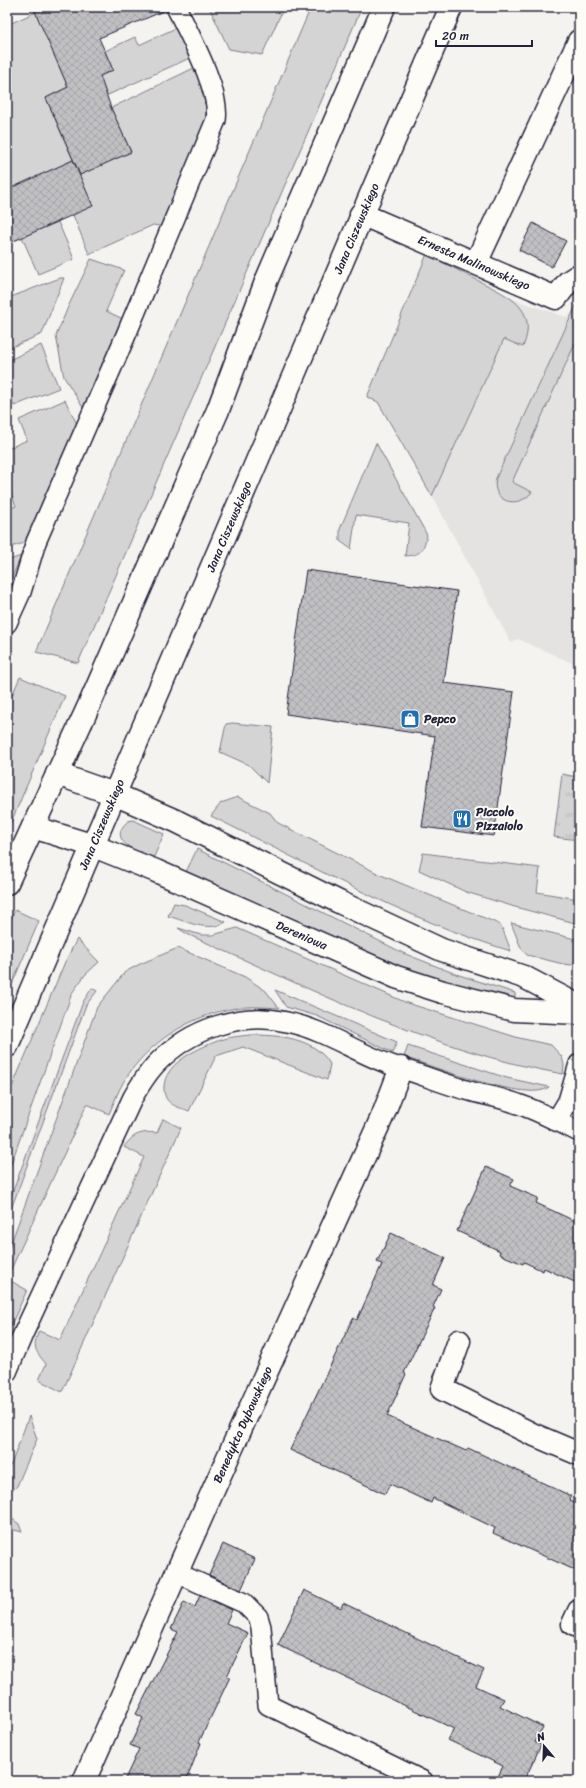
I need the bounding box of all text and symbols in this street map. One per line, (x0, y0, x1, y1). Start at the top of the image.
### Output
scale bar (436, 22, 532, 48)
text: 20 m (442, 25, 469, 47)
street label: Jana Ciszewskiego (327, 180, 386, 278)
street label: Ernesta Malinowskiego (414, 229, 534, 297)
street label: Jana Ciszewskiego (199, 478, 258, 576)
shop icon: Pepco (399, 708, 421, 730)
place label: Pepco (424, 708, 457, 730)
street label: Jana Ciszewskiego (72, 775, 131, 874)
place label: Piccolo Pizzaiolo (476, 801, 524, 837)
restaurant icon: Piccolo Pizzaiolo (451, 808, 473, 830)
street label: Dereniowa (272, 914, 332, 957)
street label: Benedykta Dybowskiego (207, 1363, 279, 1487)
north arrow (524, 1726, 564, 1766)
text: N (533, 1727, 548, 1748)

